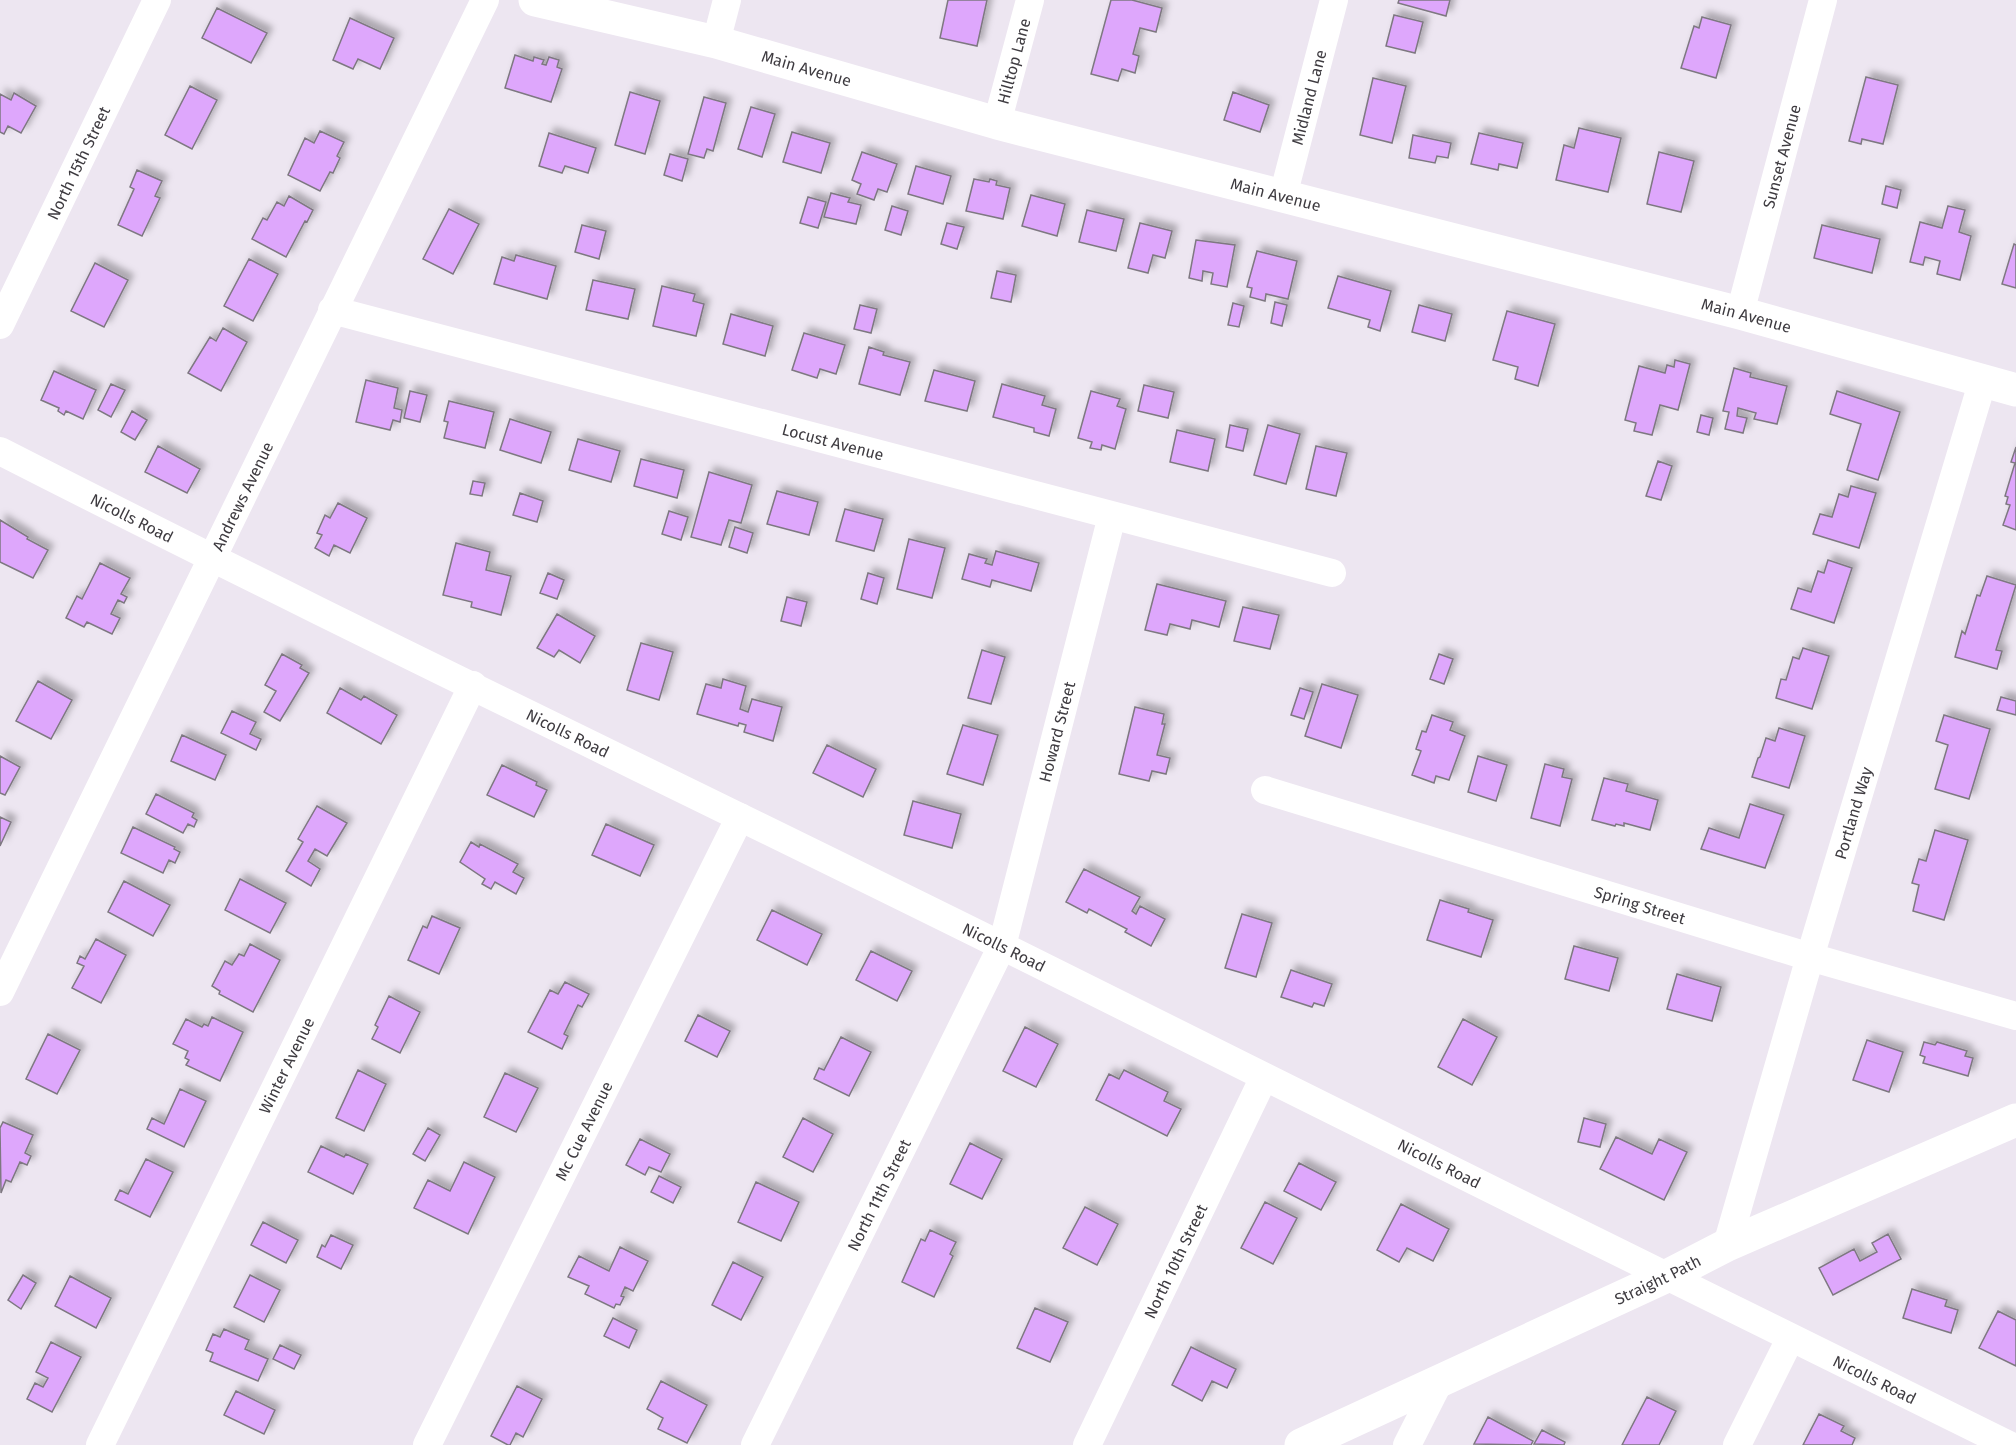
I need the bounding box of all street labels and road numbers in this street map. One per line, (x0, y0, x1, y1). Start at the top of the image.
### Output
street label: Hilltop Lane (993, 16, 1035, 106)
street label: Main Avenue (759, 47, 853, 91)
street label: Midland Lane (1288, 48, 1331, 147)
street label: Sunset Avenue (1759, 102, 1805, 211)
street label: North 15th Street (43, 103, 114, 223)
street label: Main Avenue (1229, 174, 1323, 215)
street label: Main Avenue (1699, 295, 1794, 337)
street label: Locust Avenue (780, 420, 886, 465)
street label: Andrews Avenue (208, 439, 278, 554)
street label: Nicolls Road (87, 490, 176, 547)
street label: Howard Street (1035, 679, 1079, 784)
street label: Nicolls Road (523, 705, 612, 762)
street label: Portland Way (1831, 765, 1877, 862)
street label: Spring Street (1592, 882, 1688, 928)
street label: Nicolls Road (959, 919, 1049, 976)
street label: Winter Avenue (255, 1014, 318, 1117)
street label: Mc Cue Avenue (551, 1078, 617, 1184)
street label: Nicolls Road (1395, 1135, 1484, 1193)
street label: North 11th Street (844, 1136, 915, 1254)
street label: North 10th Street (1140, 1201, 1212, 1322)
street label: Straight Path (1612, 1251, 1704, 1309)
street label: Nicolls Road (1830, 1351, 1919, 1408)

